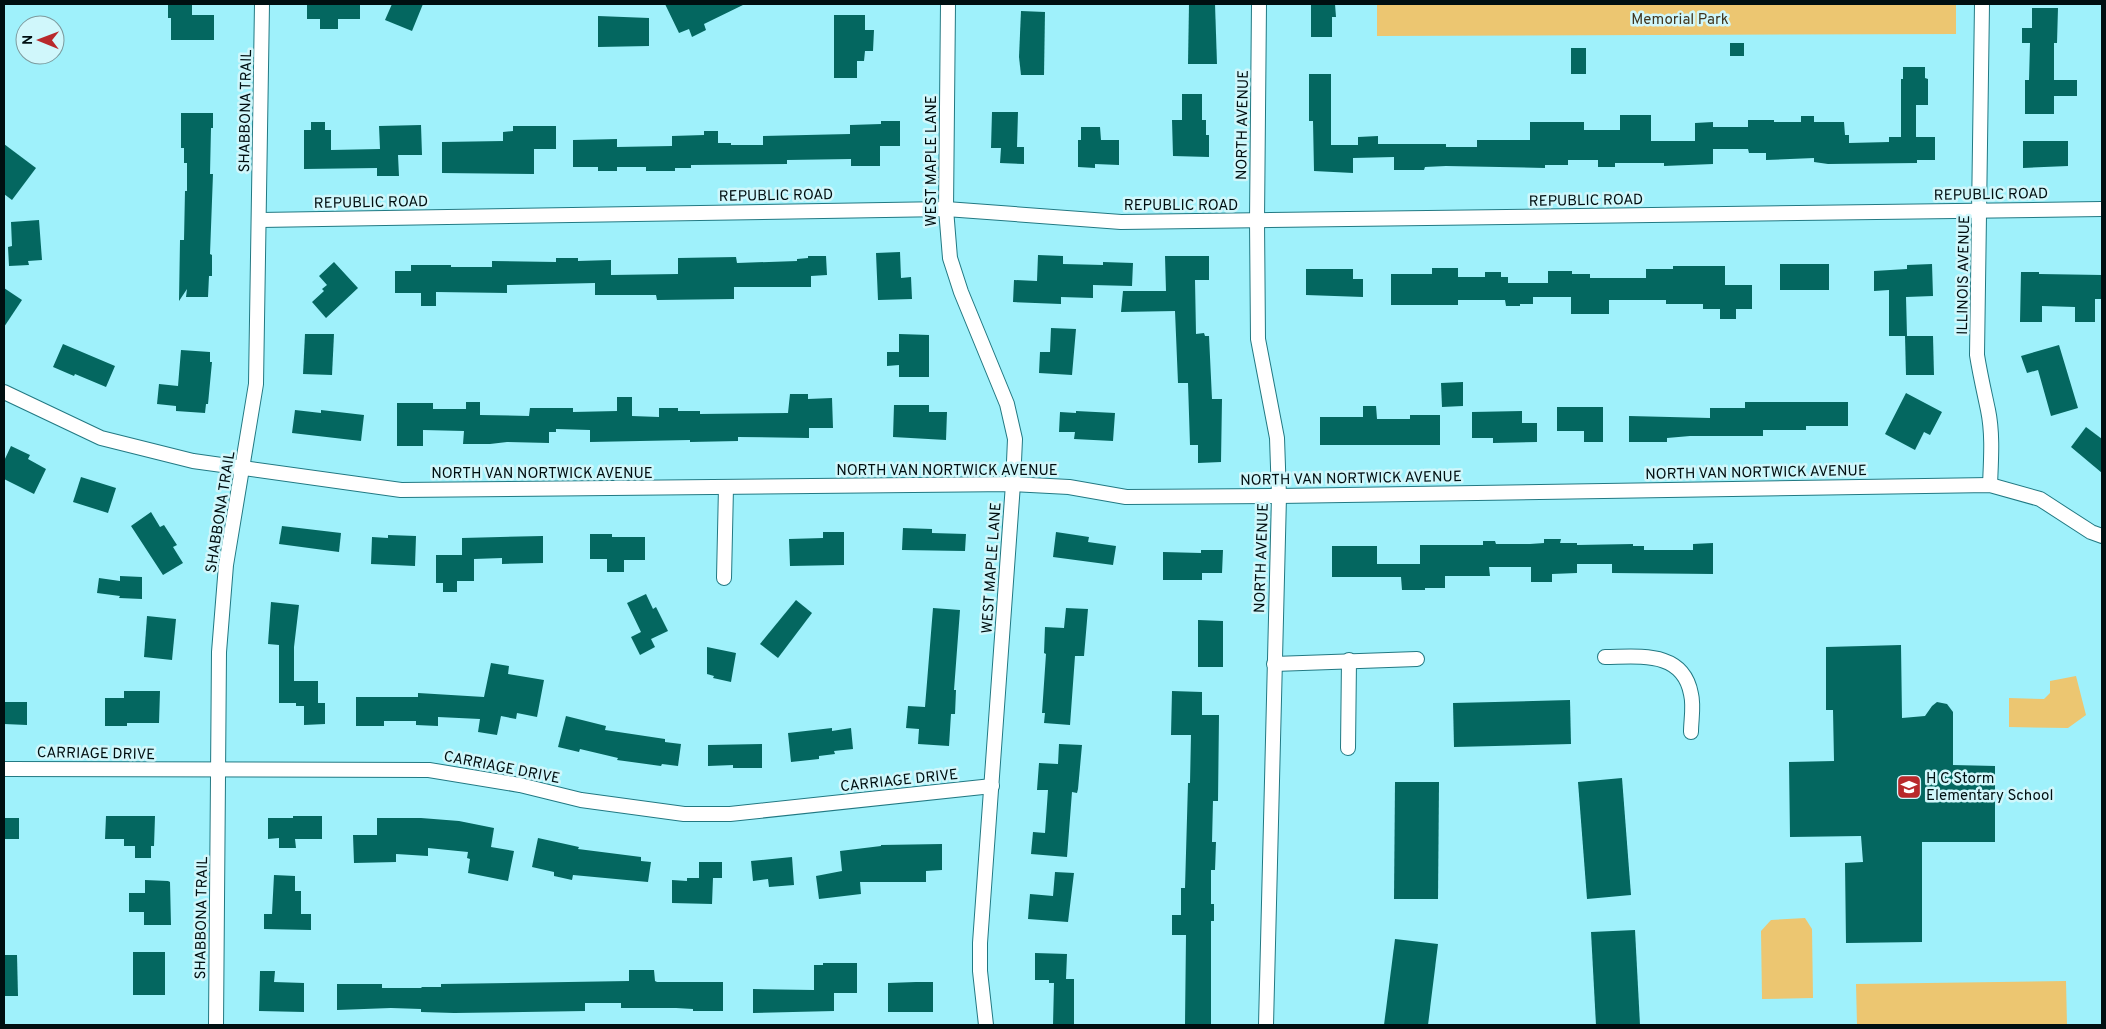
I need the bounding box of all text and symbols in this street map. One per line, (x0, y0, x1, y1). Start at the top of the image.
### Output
park label: Memorial Park (1631, 11, 1729, 30)
north arrow (15, 15, 65, 65)
text: N (20, 35, 37, 45)
street label: SHABBONA TRAIL (236, 49, 257, 173)
street label: NORTH AVENUE (1233, 70, 1254, 180)
street label: WEST MAPLE LANE (923, 95, 942, 227)
street label: REPUBLIC ROAD (1934, 185, 2048, 206)
street label: REPUBLIC ROAD (719, 186, 833, 207)
street label: REPUBLIC ROAD (1529, 191, 1643, 212)
street label: REPUBLIC ROAD (314, 193, 428, 214)
street label: REPUBLIC ROAD (1124, 197, 1238, 216)
street label: ILLINOIS AVENUE (1954, 215, 1975, 335)
street label: SHABBONA TRAIL (202, 450, 240, 575)
street label: NORTH VAN NORTWICK AVENUE (836, 462, 1058, 481)
street label: NORTH VAN NORTWICK AVENUE (1645, 462, 1867, 485)
street label: NORTH VAN NORTWICK AVENUE (431, 465, 653, 484)
street label: NORTH VAN NORTWICK AVENUE (1240, 468, 1462, 491)
street label: WEST MAPLE LANE (978, 502, 1007, 634)
street label: NORTH AVENUE (1251, 503, 1274, 614)
street label: CARRIAGE DRIVE (37, 744, 155, 765)
street label: CARRIAGE DRIVE (442, 748, 562, 789)
street label: CARRIAGE DRIVE (839, 766, 959, 797)
place label: H C Storm Elementary School (1926, 770, 2053, 806)
school or university icon: H C Storm Elementary School (1896, 774, 1922, 800)
street label: SHABBONA TRAIL (192, 856, 213, 980)

